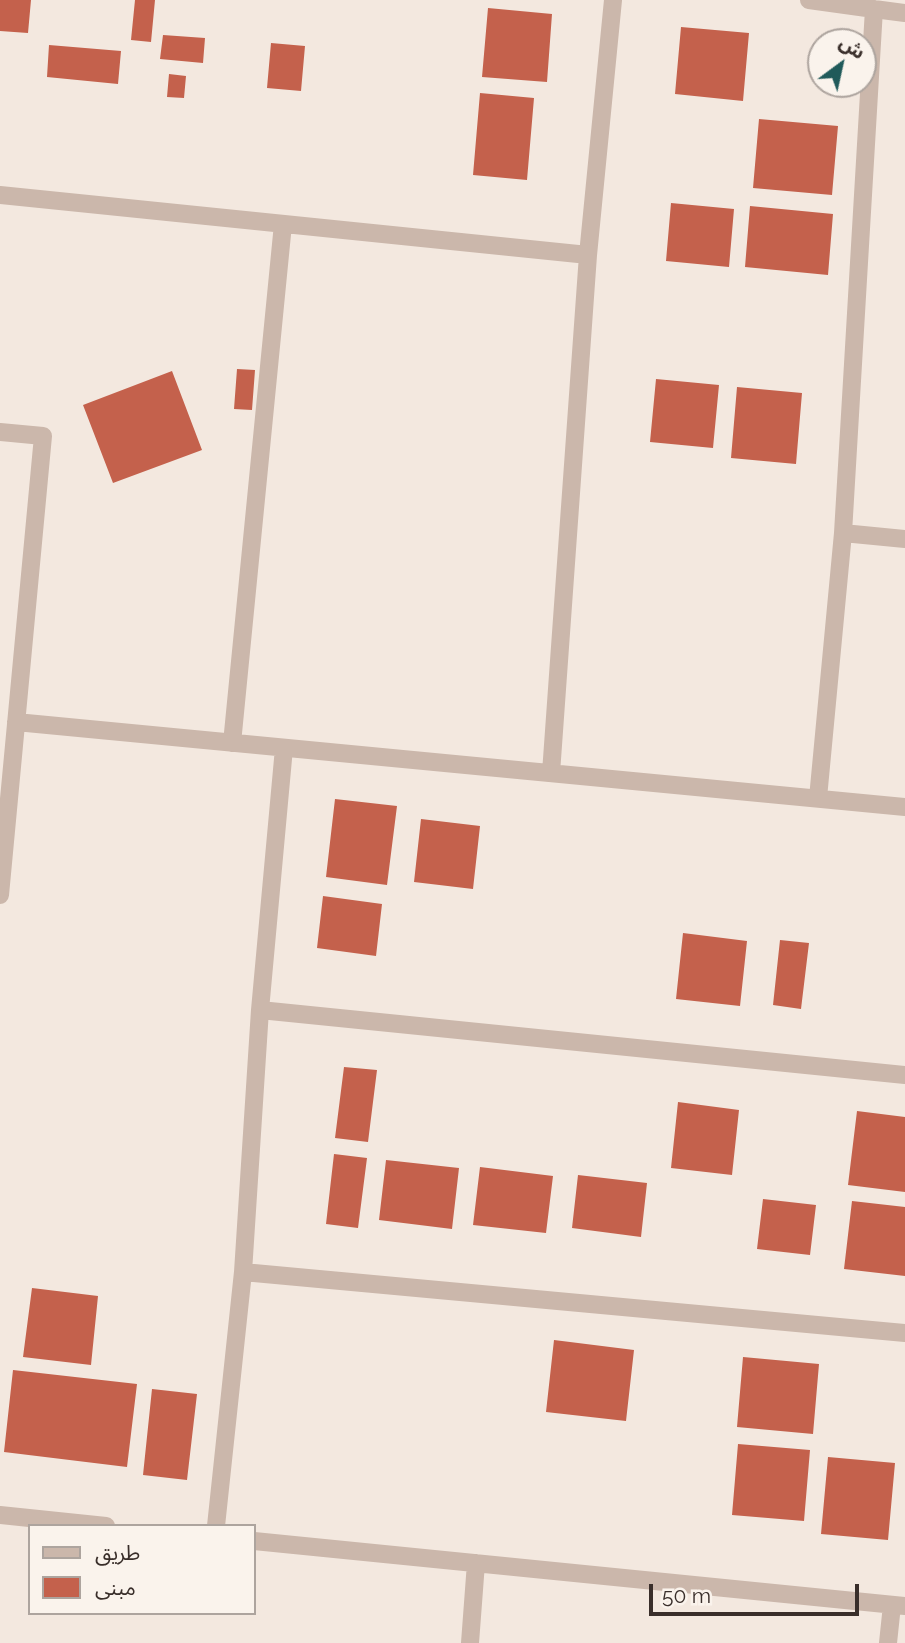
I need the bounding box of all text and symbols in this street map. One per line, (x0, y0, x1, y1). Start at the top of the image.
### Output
north arrow (807, 28, 877, 98)
text: ش (835, 31, 869, 63)
legend (28, 1524, 256, 1615)
text: طريق (95, 1540, 140, 1565)
scale bar (653, 1570, 863, 1614)
text: مبنى (95, 1575, 136, 1600)
text: 50 m (662, 1583, 711, 1608)

